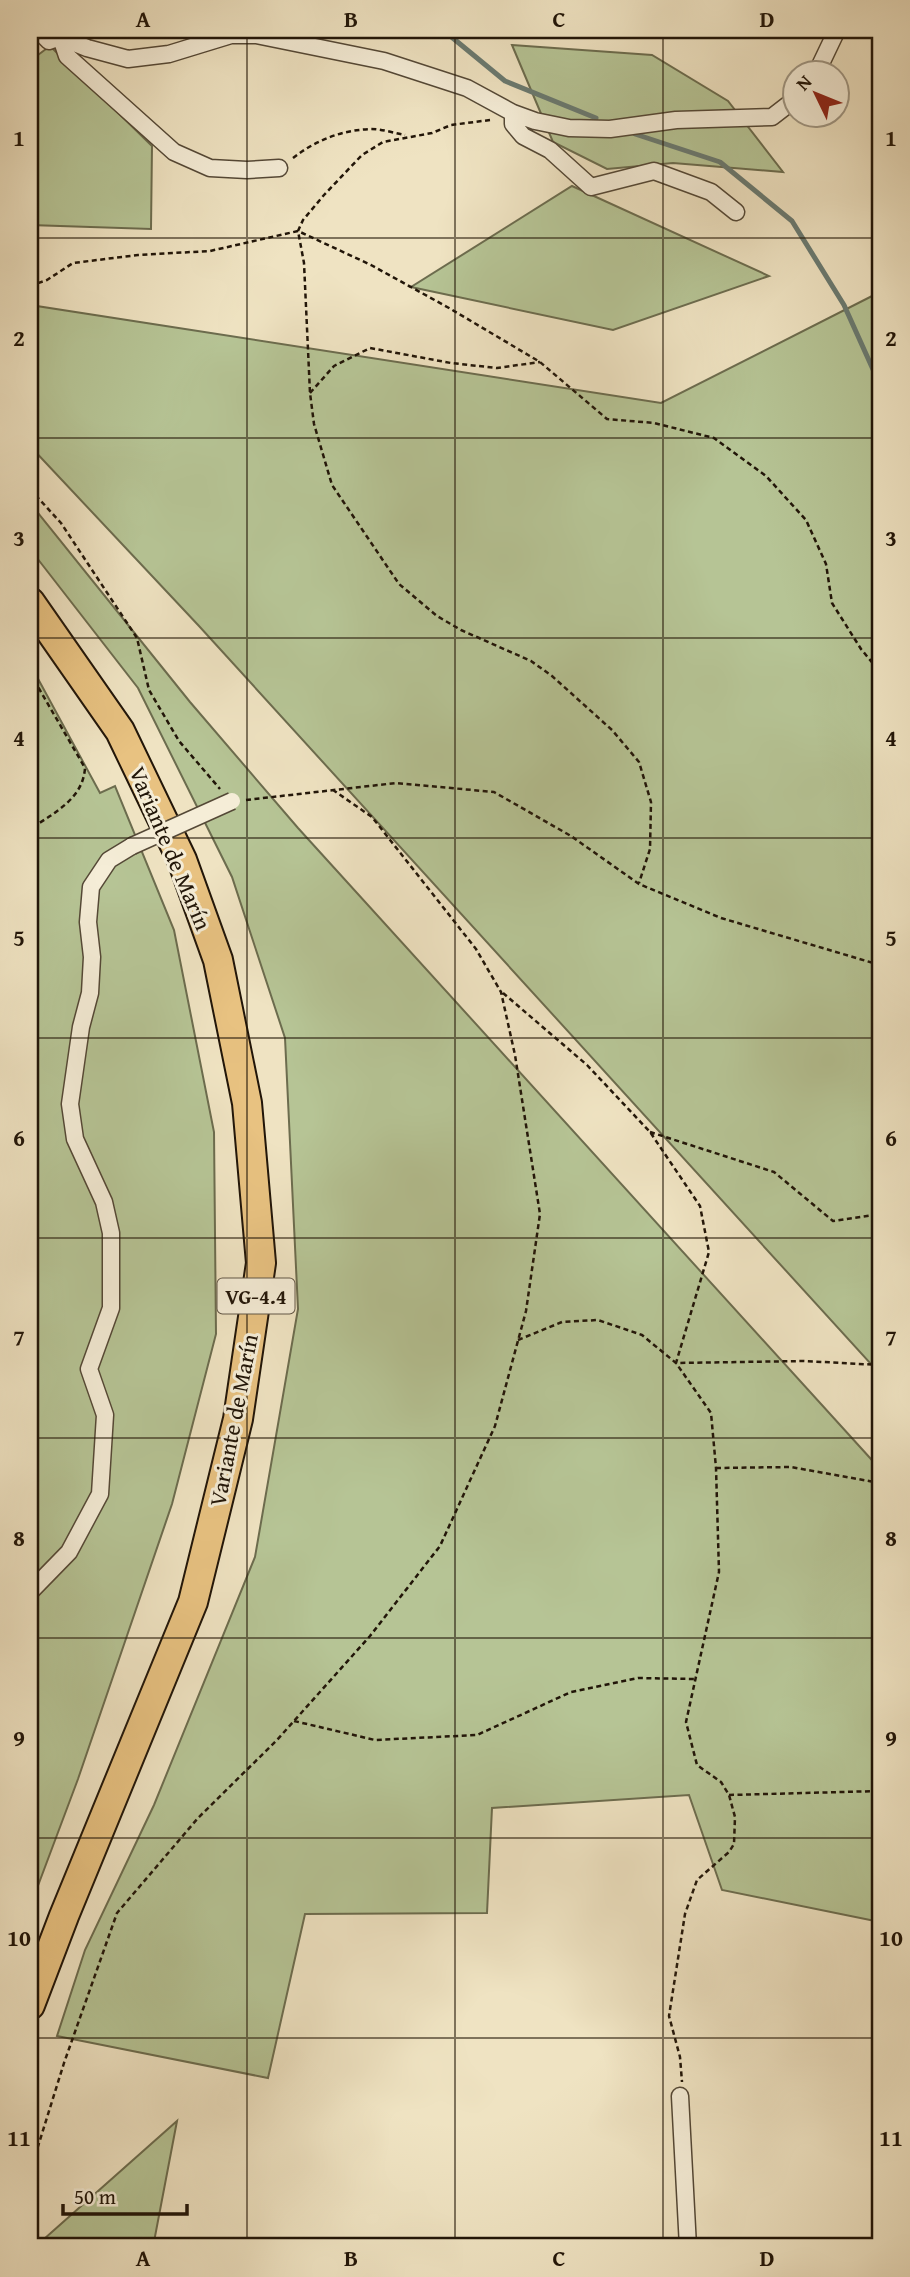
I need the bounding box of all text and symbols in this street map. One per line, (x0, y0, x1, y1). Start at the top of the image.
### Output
text: A (136, 2, 151, 35)
text: B (344, 2, 358, 35)
text: C (552, 2, 566, 35)
text: D (760, 2, 775, 35)
north arrow (780, 60, 850, 130)
text: N (789, 68, 818, 97)
text: 1 (13, 121, 25, 154)
text: 1 (885, 121, 897, 154)
text: 2 (13, 321, 25, 354)
text: 2 (885, 321, 897, 354)
text: 3 (13, 521, 25, 554)
text: 3 (885, 521, 897, 554)
text: 4 (13, 721, 25, 754)
text: 4 (885, 721, 897, 754)
street label: Variante de Marín (122, 761, 220, 935)
text: 5 (13, 921, 25, 954)
text: 5 (885, 921, 897, 954)
text: 6 (13, 1121, 25, 1154)
text: 6 (885, 1121, 897, 1154)
road number: VG-4.4 (218, 1278, 294, 1314)
text: 7 (13, 1321, 25, 1354)
text: 7 (885, 1321, 897, 1354)
street label: Variante de Marín (200, 1331, 266, 1509)
text: 8 (13, 1521, 25, 1554)
text: 8 (885, 1521, 897, 1554)
text: 9 (13, 1721, 25, 1754)
text: 9 (885, 1721, 897, 1754)
text: 10 (7, 1921, 31, 1954)
text: 10 (879, 1921, 903, 1954)
text: 11 (7, 2121, 31, 2154)
text: 11 (879, 2121, 903, 2154)
scale bar (63, 2172, 187, 2216)
text: 50 m (74, 2181, 116, 2212)
text: A (136, 2241, 151, 2274)
text: B (344, 2241, 358, 2274)
text: C (552, 2241, 566, 2274)
text: D (760, 2241, 775, 2274)

